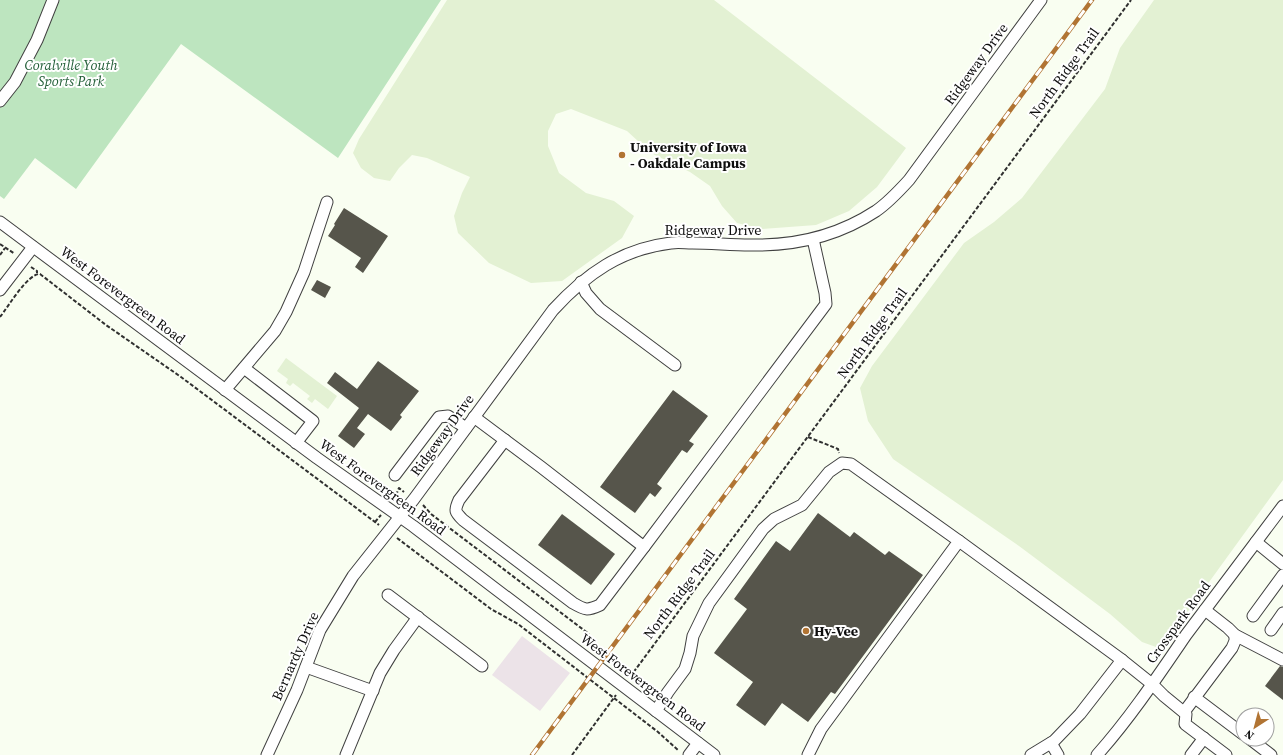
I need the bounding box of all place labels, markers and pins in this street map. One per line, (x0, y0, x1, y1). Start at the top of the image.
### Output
place label: University of Iowa - Oakdale Campus (630, 137, 747, 173)
marker: University of Iowa - Oakdale Campus (617, 150, 627, 160)
place label: Hy-Vee (814, 621, 858, 641)
marker: Hy-Vee (801, 626, 811, 636)

